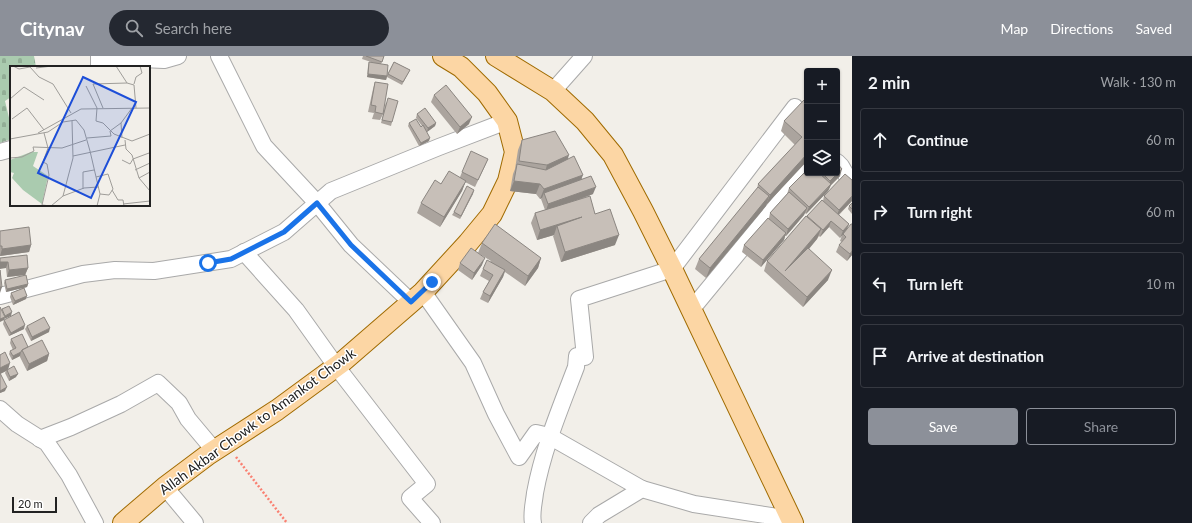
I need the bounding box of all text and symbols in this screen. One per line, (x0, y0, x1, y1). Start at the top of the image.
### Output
search box (109, 10, 389, 46)
text: Citynav (20, 17, 85, 40)
icon: search (123, 17, 145, 39)
text: Search here (155, 19, 232, 37)
text: Map (1001, 20, 1028, 37)
text: Directions (1050, 20, 1113, 37)
text: Saved (1135, 20, 1172, 37)
inset map (10, 66, 150, 206)
map controls (804, 68, 840, 176)
button: + (804, 68, 840, 104)
text: 2 min (868, 72, 910, 93)
text: Walk · 130 m (1100, 74, 1176, 90)
button: − (804, 104, 840, 140)
icon: ahead (869, 129, 891, 151)
text: Continue (907, 131, 968, 149)
text: 60 m (1146, 132, 1175, 148)
button: layers (804, 140, 840, 176)
icon: right (869, 201, 891, 223)
text: Turn right (907, 203, 972, 221)
text: 60 m (1146, 204, 1175, 220)
route start (199, 254, 217, 272)
route end (423, 273, 441, 291)
icon: left (869, 273, 891, 295)
text: Turn left (907, 275, 963, 293)
text: 10 m (1146, 276, 1175, 292)
street label: Allah Akbar Chowk to Amankot Chowk (156, 344, 359, 498)
icon: arrive (869, 345, 891, 367)
text: Arrive at destination (907, 347, 1044, 365)
button: Save (868, 408, 1018, 445)
button: Share (1026, 408, 1176, 445)
scale bar (12, 495, 57, 514)
text: 20 m (18, 497, 43, 510)

